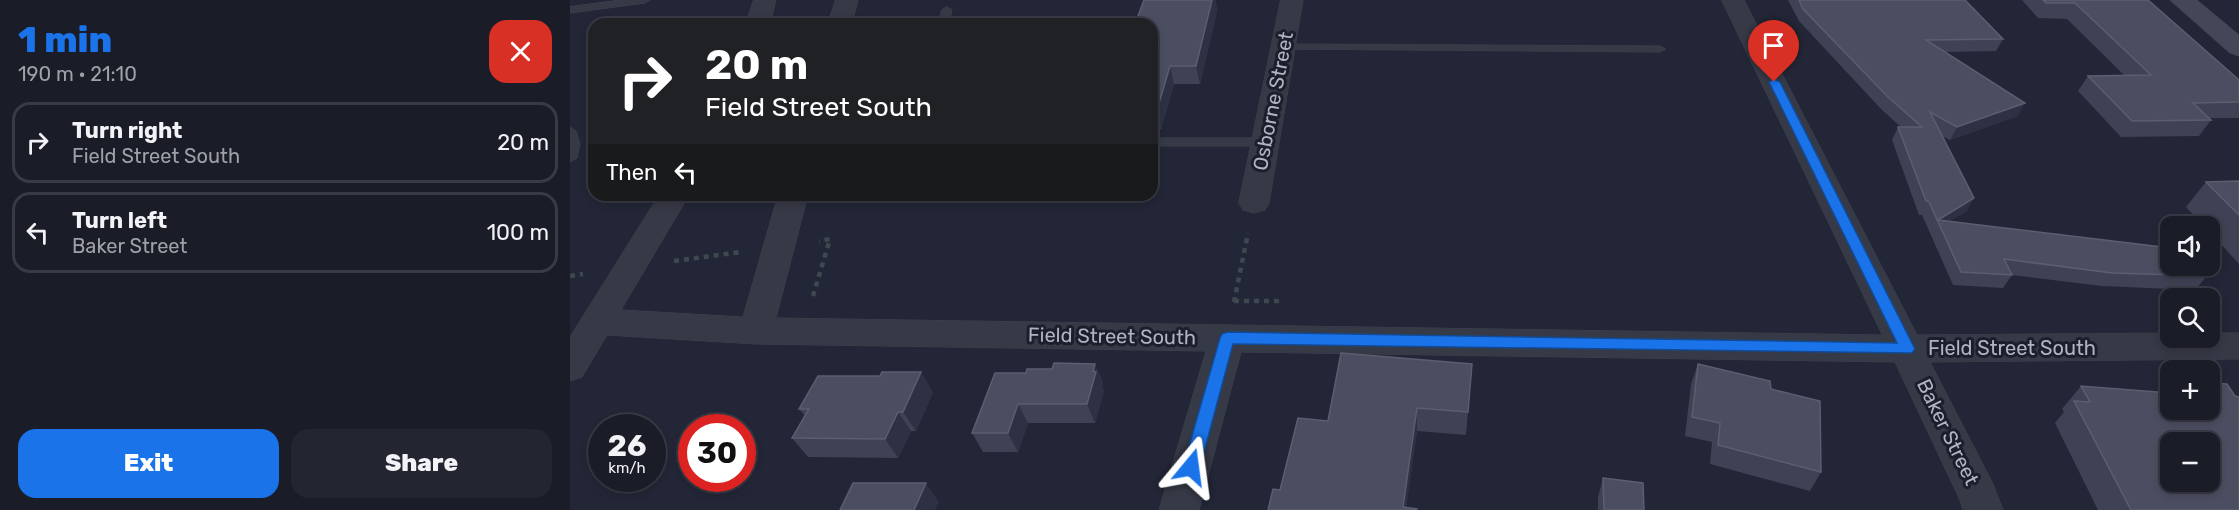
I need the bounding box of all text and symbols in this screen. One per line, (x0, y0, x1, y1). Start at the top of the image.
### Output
text: 1 min (18, 18, 112, 61)
button: close (489, 20, 552, 83)
pin (1748, 20, 1799, 82)
street label: Osborne Street (1248, 29, 1298, 172)
icon: arrive (1757, 29, 1790, 62)
text: 20 m (705, 40, 808, 90)
icon: right (606, 42, 684, 120)
text: 190 m · 21:10 (18, 62, 137, 86)
text: Field Street South (705, 91, 932, 123)
text: Turn right (72, 117, 182, 144)
icon: right (21, 126, 54, 159)
text: 20 m (497, 129, 549, 156)
text: Field Street South (72, 144, 240, 168)
icon: left (669, 156, 702, 189)
text: Then (606, 159, 657, 186)
text: Turn left (72, 207, 167, 234)
icon: left (21, 216, 54, 249)
map controls (2160, 216, 2220, 492)
button: sound (2160, 216, 2220, 276)
text: 100 m (487, 219, 549, 246)
text: Baker Street (72, 234, 187, 258)
button: search (2160, 288, 2220, 348)
street label: Field Street South (1028, 323, 1196, 349)
street label: Field Street South (1928, 336, 2096, 360)
button: + (2160, 360, 2220, 420)
street label: Baker Street (1912, 375, 1984, 489)
speed limit sign: 30 (678, 414, 756, 492)
text: 26 (607, 428, 647, 464)
button: Exit (18, 429, 279, 498)
button: Share (291, 429, 552, 498)
button: − (2160, 432, 2220, 492)
position arrow (1159, 435, 1223, 499)
text: km/h (608, 459, 646, 477)

